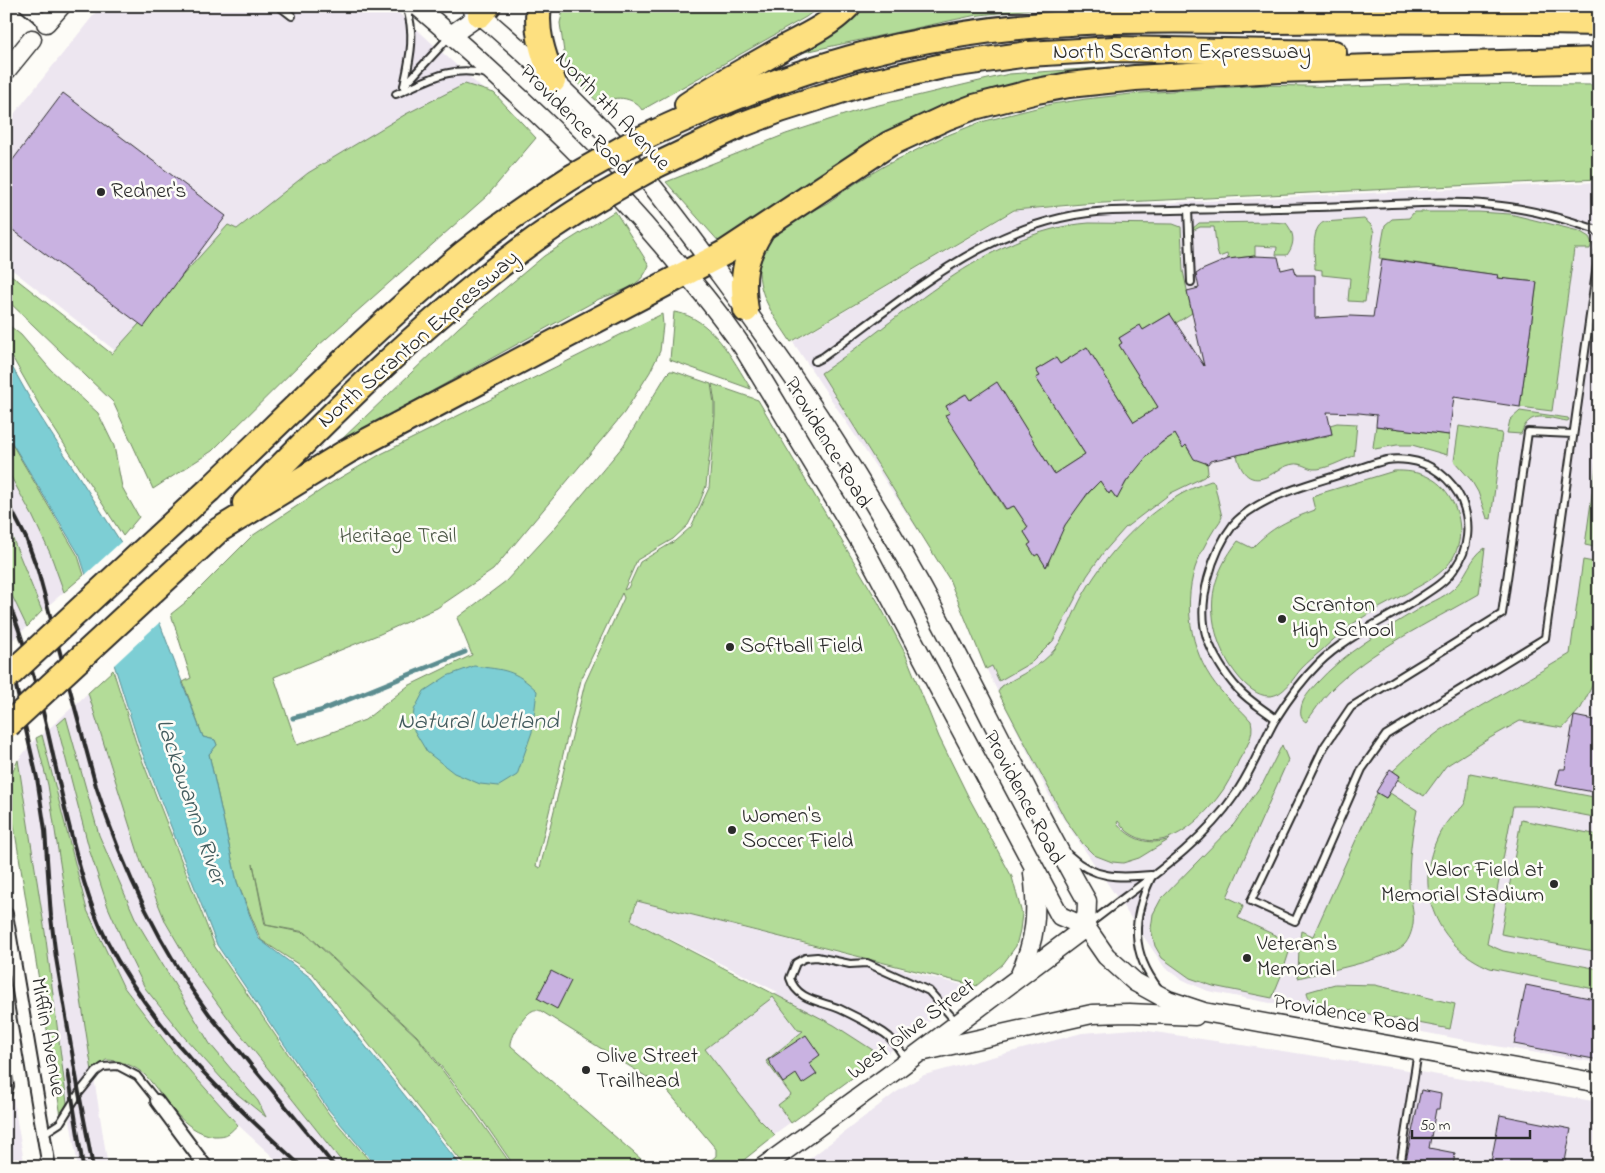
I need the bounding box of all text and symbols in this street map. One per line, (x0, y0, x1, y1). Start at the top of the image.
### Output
street label: North Scranton Expressway (1053, 37, 1311, 70)
street label: North 7th Avenue (547, 45, 677, 179)
street label: Providence Road (511, 57, 639, 185)
place label: Redner's (111, 176, 186, 208)
marker: Redner's (95, 186, 107, 198)
street label: North Scranton Expressway (311, 243, 527, 437)
street label: Providence Road (775, 371, 879, 515)
park label: Heritage Trail (340, 521, 456, 554)
place label: Scranton High School (1292, 590, 1394, 648)
marker: Scranton High School (1276, 613, 1288, 625)
place label: Softball Field (740, 631, 863, 663)
marker: Softball Field (724, 641, 736, 653)
water label: Natural Wetland (397, 705, 560, 740)
water label: Lackawanna River (145, 714, 236, 892)
street label: Providence Road (974, 725, 1072, 871)
place label: Women's Soccer Field (742, 801, 853, 858)
marker: Women's Soccer Field (726, 824, 738, 836)
place label: Valor Field at Memorial Stadium (1381, 855, 1545, 912)
marker: Valor Field at Memorial Stadium (1548, 878, 1560, 890)
place label: Veteran's Memorial (1256, 929, 1337, 986)
marker: Veteran's Memorial (1241, 952, 1253, 964)
street label: West Olive Street (841, 971, 983, 1089)
street label: Mifflin Avenue (21, 975, 73, 1099)
street label: Providence Road (1270, 986, 1422, 1044)
place label: Olive Street Trailhead (596, 1041, 699, 1098)
marker: Olive Street Trailhead (580, 1064, 592, 1076)
scale bar (1412, 1108, 1530, 1140)
text: 50 m (1420, 1115, 1451, 1137)

